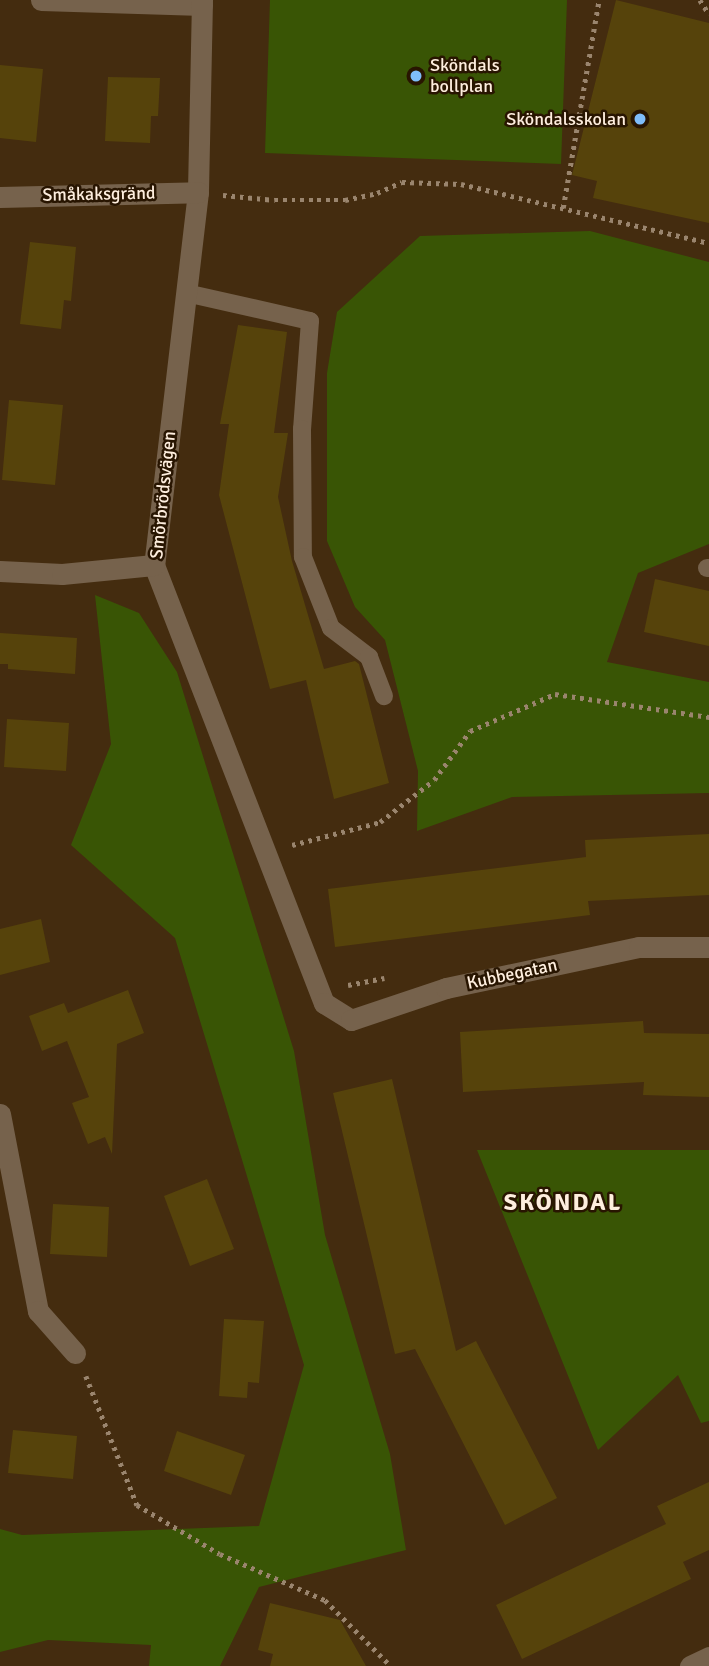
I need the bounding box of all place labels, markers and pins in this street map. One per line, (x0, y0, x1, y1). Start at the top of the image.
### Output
place label: Sköndals bollplan (430, 55, 500, 98)
marker: Sköndals bollplan (408, 68, 424, 84)
place label: Sköndalsskolan (506, 108, 626, 130)
marker: Sköndalsskolan (632, 111, 648, 127)

